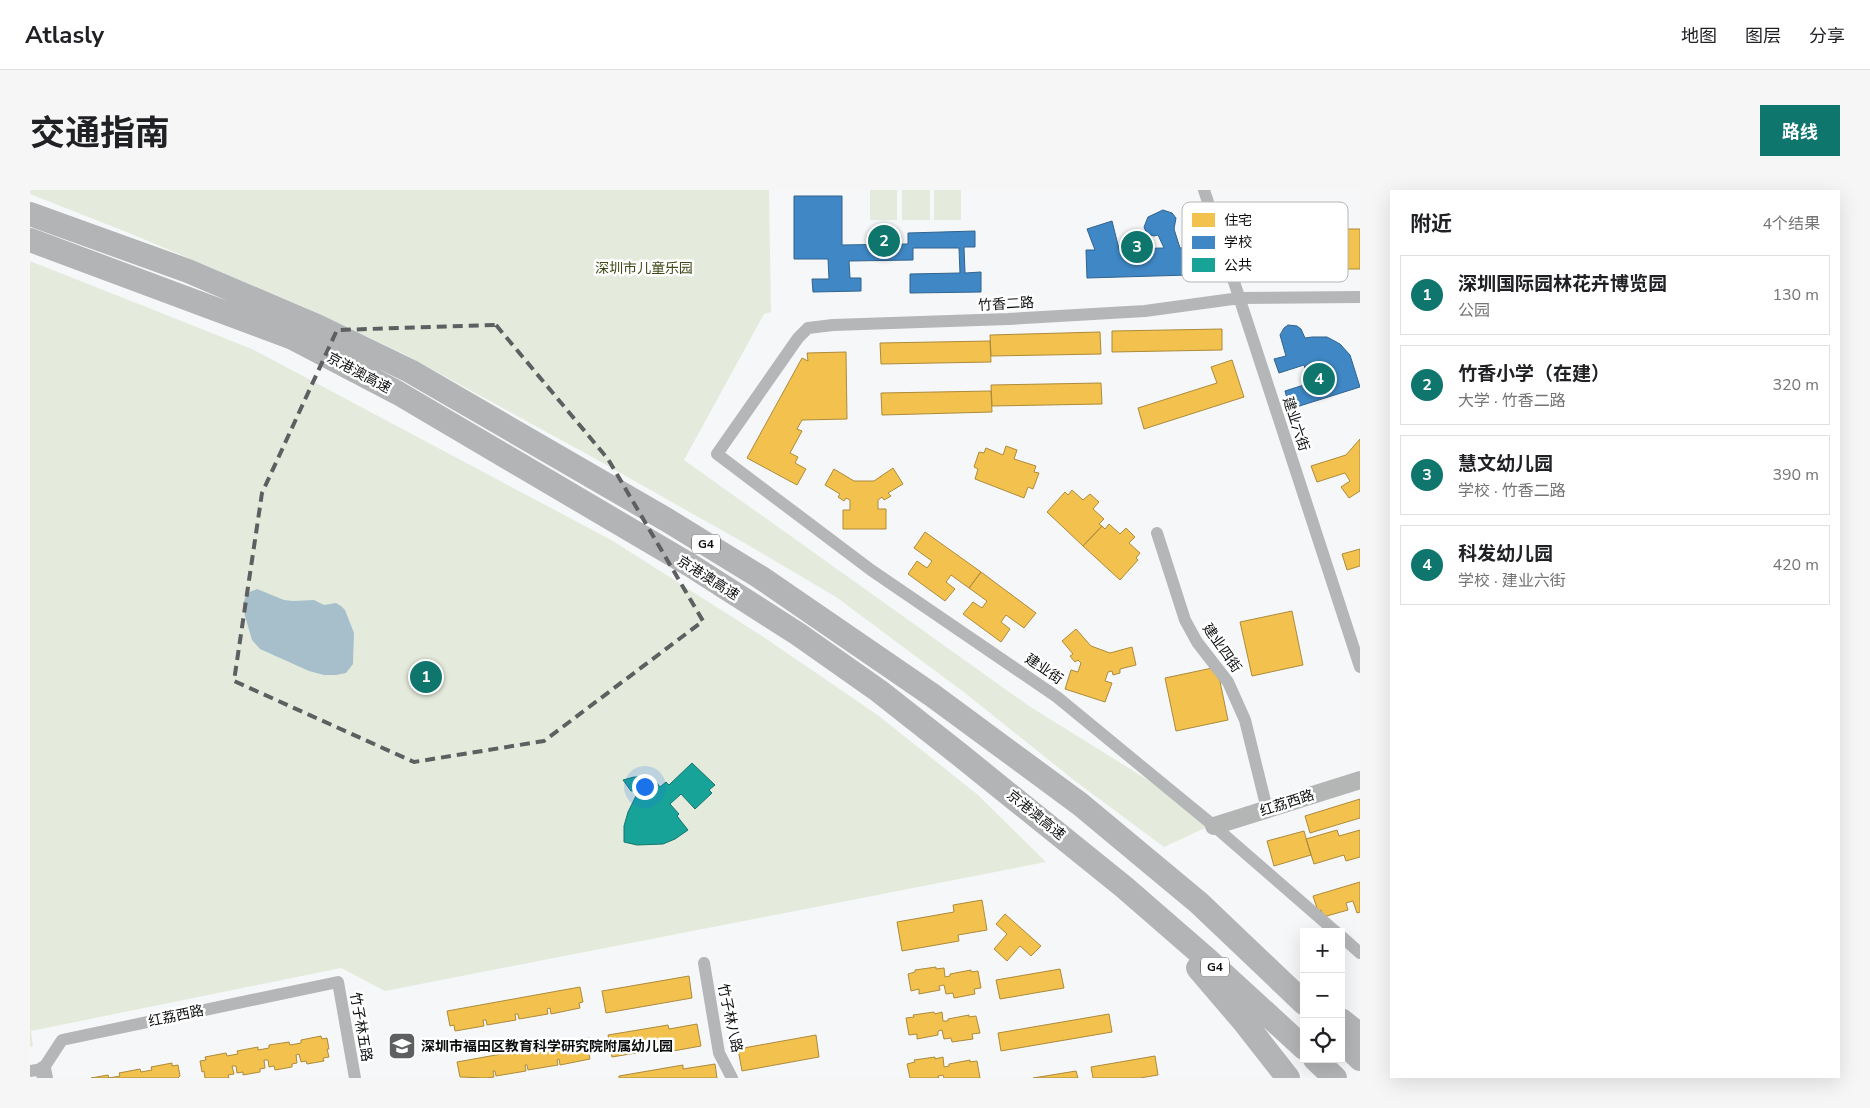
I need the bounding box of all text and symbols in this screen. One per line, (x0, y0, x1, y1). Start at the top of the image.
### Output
text: Atlasly (25, 19, 104, 51)
text: 地图 (1681, 24, 1717, 48)
text: 图层 (1745, 24, 1781, 48)
text: 分享 (1809, 24, 1845, 48)
button: 路线 (1760, 105, 1840, 156)
text: 交通指南 (30, 110, 170, 157)
legend (1182, 202, 1348, 282)
text: 附近 (1410, 210, 1452, 238)
text: 住宅 (1224, 211, 1252, 230)
text: 4个结果 (1762, 213, 1820, 235)
pin: 2 (868, 222, 900, 260)
pin: 3 (1121, 228, 1153, 266)
text: 学校 (1224, 233, 1252, 252)
text: 公共 (1224, 256, 1252, 275)
park label: 深圳市儿童乐园 (595, 259, 693, 278)
text: 深圳国际园林花卉博览园 (1458, 271, 1667, 297)
text: 1 (1422, 284, 1432, 306)
text: 130 m (1772, 284, 1819, 306)
street label: 竹香二路 (978, 293, 1034, 315)
text: 公园 (1458, 300, 1490, 322)
street label: 京港澳高速 (324, 348, 394, 398)
pin: 4 (1303, 360, 1335, 398)
text: 竹香小学（在建） (1458, 361, 1610, 387)
text: 2 (1422, 374, 1432, 396)
text: 320 m (1772, 374, 1819, 396)
text: 大学 · 竹香二路 (1458, 390, 1566, 412)
street label: 建业六街 (1278, 394, 1314, 454)
text: 慧文幼儿园 (1458, 451, 1553, 477)
text: 3 (1422, 464, 1432, 486)
text: 390 m (1772, 464, 1819, 486)
text: 学校 · 竹香二路 (1458, 480, 1566, 502)
road number: G4 (692, 534, 720, 554)
text: 科发幼儿园 (1458, 541, 1553, 567)
street label: 京港澳高速 (673, 551, 743, 605)
text: 4 (1422, 554, 1432, 576)
text: 420 m (1772, 554, 1819, 576)
text: 学校 · 建业六街 (1458, 570, 1566, 592)
street label: 建业四街 (1198, 620, 1246, 676)
street label: 建业街 (1021, 649, 1067, 689)
pin: 1 (410, 658, 442, 696)
your location (632, 774, 658, 800)
street label: 红荔西路 (1257, 785, 1317, 821)
street label: 京港澳高速 (1003, 786, 1069, 844)
map controls (1300, 928, 1345, 1063)
button: + (1300, 928, 1345, 973)
road number: G4 (1201, 958, 1229, 976)
button: − (1300, 973, 1345, 1018)
street label: 竹子林八路 (713, 982, 747, 1054)
street label: 竹子林五路 (346, 991, 376, 1063)
street label: 红荔西路 (147, 1001, 205, 1031)
button: locate (1300, 1018, 1345, 1063)
school or university icon: 深圳市福田区教育科学研究院附属幼儿园 (387, 1031, 417, 1061)
place label: 深圳市福田区教育科学研究院附属幼儿园 (421, 1037, 673, 1056)

